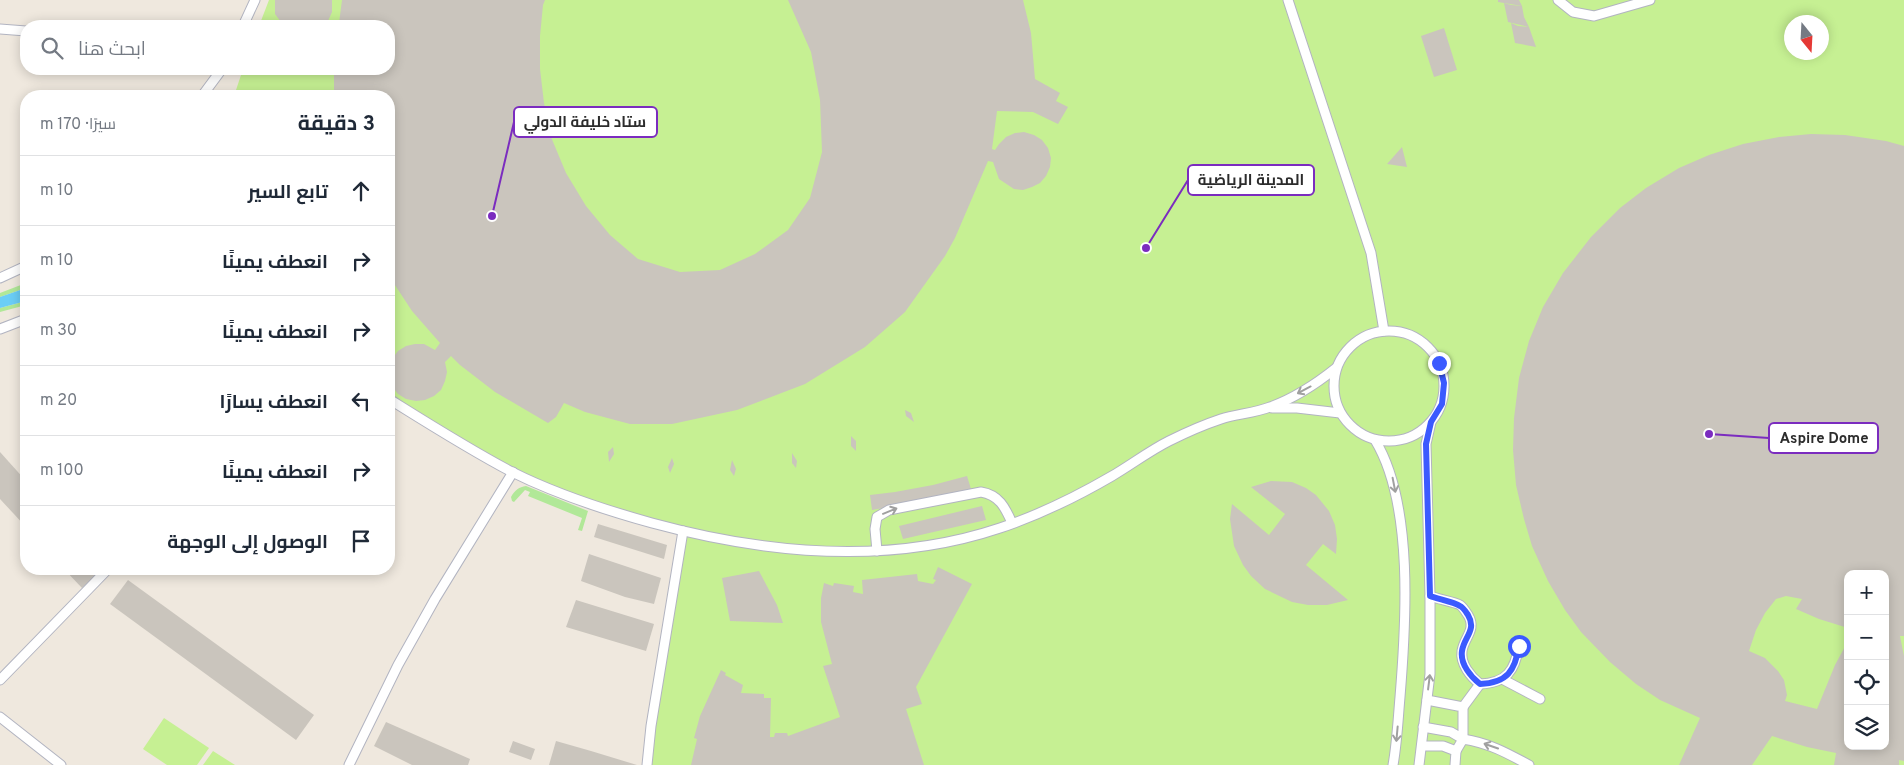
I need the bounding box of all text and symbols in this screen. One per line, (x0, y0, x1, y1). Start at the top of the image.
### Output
north arrow (1784, 15, 1829, 60)
search box (20, 20, 395, 75)
icon: search (38, 34, 66, 62)
text: ابحث هنا (78, 38, 146, 62)
callout: ستاد خليفة الدولي (514, 107, 657, 137)
text: 3 دقيقة (298, 111, 375, 138)
text: ستاد خليفة الدولي (524, 114, 646, 134)
text: سيرًا · 170 m (40, 115, 116, 135)
callout: المدينة الرياضية (1188, 165, 1314, 195)
text: المدينة الرياضية (1198, 172, 1304, 191)
icon: ahead (347, 177, 375, 205)
text: 10 m (40, 181, 74, 201)
text: تابع السير (248, 181, 328, 205)
icon: right (347, 247, 375, 275)
text: 10 m (40, 251, 74, 271)
text: انعطف يمينًا (222, 251, 328, 275)
icon: right (347, 317, 375, 345)
text: 30 m (40, 321, 77, 341)
text: انعطف يمينًا (222, 321, 328, 345)
route end (1428, 352, 1451, 375)
one-way arrow (1298, 386, 1312, 396)
icon: left (347, 387, 375, 415)
text: 20 m (40, 391, 77, 411)
text: انعطف يسارًا (220, 391, 328, 415)
callout: Aspire Dome (1769, 423, 1878, 453)
text: Aspire Dome (1779, 430, 1869, 449)
icon: right (347, 457, 375, 485)
text: 100 m (40, 461, 84, 481)
text: انعطف يمينًا (222, 461, 328, 485)
one-way arrow (1389, 477, 1399, 493)
one-way arrow (882, 506, 897, 515)
icon: arrive (347, 527, 375, 555)
text: الوصول إلى الوجهة (167, 531, 328, 555)
map controls (1844, 570, 1889, 750)
button: + (1844, 570, 1889, 615)
button: − (1844, 615, 1889, 660)
route start (1508, 635, 1531, 658)
button: locate (1844, 660, 1889, 705)
one-way arrow (1424, 674, 1434, 690)
button: layers (1844, 705, 1889, 750)
one-way arrow (1392, 726, 1402, 742)
one-way arrow (1483, 740, 1499, 750)

